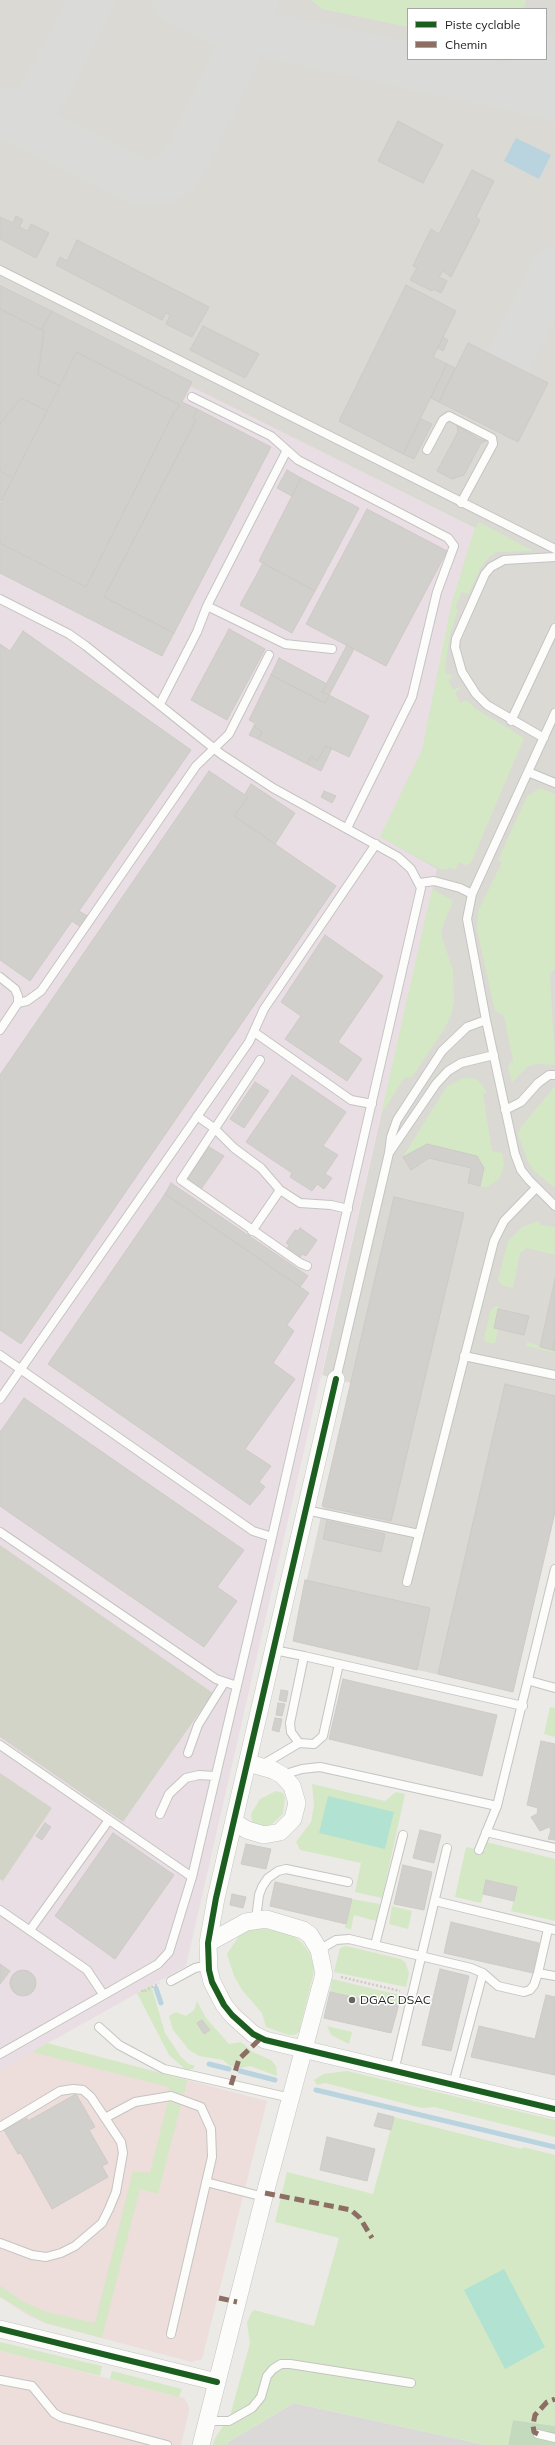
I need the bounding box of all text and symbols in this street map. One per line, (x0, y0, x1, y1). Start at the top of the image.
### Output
legend (407, 8, 547, 60)
text: Piste cyclable (445, 17, 520, 32)
text: Chemin (445, 37, 487, 52)
place label: DGAC DSAC (360, 1993, 431, 2007)
marker: DGAC DSAC (347, 1995, 357, 2005)

